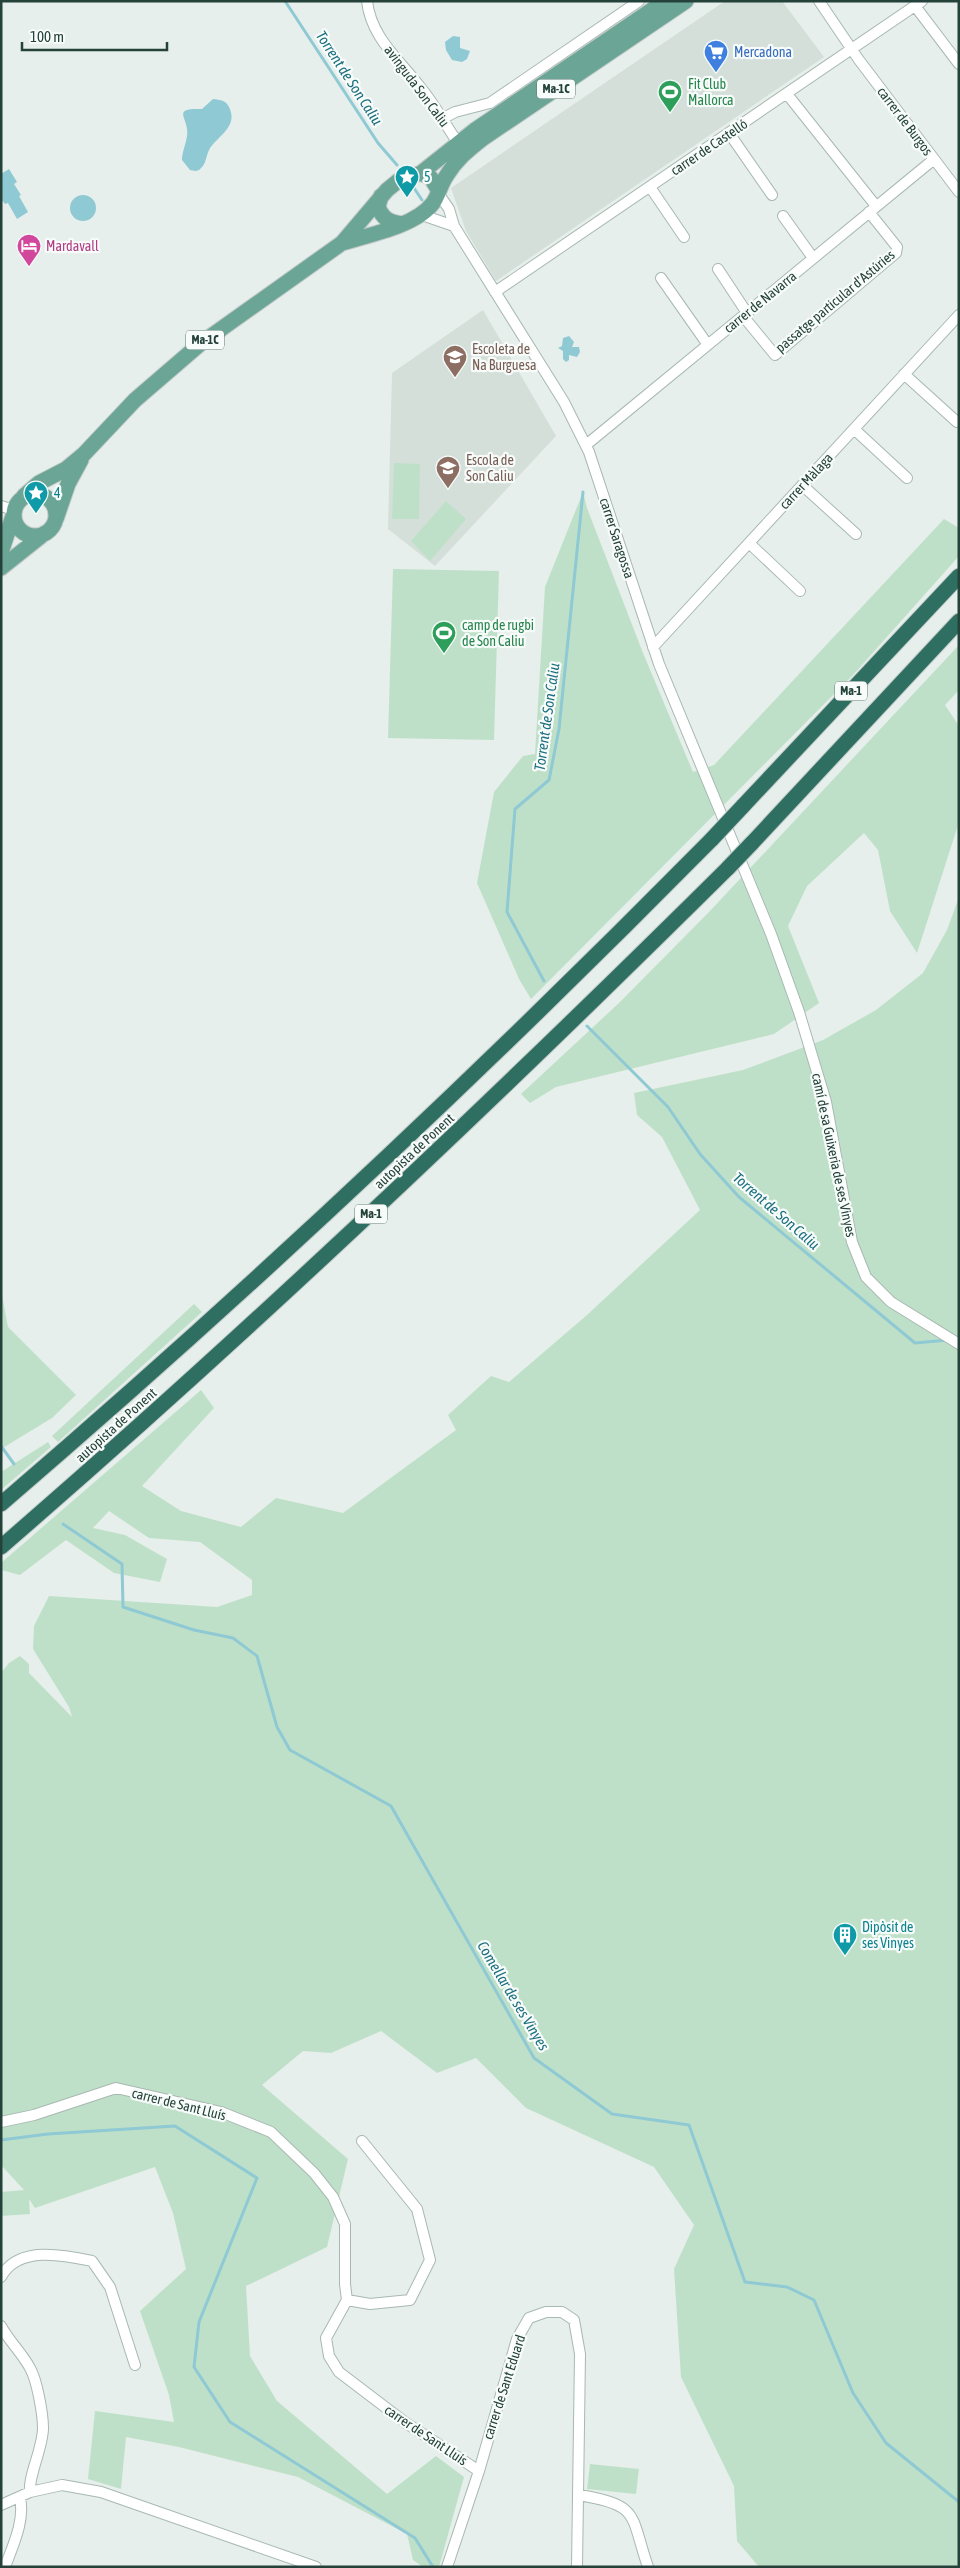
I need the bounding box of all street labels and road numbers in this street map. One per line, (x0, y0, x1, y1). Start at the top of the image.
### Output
street label: avinguda Son Caliu (381, 42, 453, 130)
road number: Ma-1C (537, 80, 575, 98)
street label: carrer de Burgos (874, 84, 936, 158)
street label: carrer de Castelló (668, 115, 750, 179)
street label: passatge particular d'Astúries (772, 247, 898, 355)
street label: carrer de Navarra (721, 268, 799, 336)
road number: Ma-1C (186, 330, 224, 350)
street label: carrer Màlaga (776, 450, 836, 512)
street label: carrer Saragossa (596, 496, 638, 580)
road number: Ma-1 (835, 681, 867, 700)
street label: camí de sa Guixeria de ses Vinyes (809, 1072, 859, 1238)
street label: autopista de Ponent (371, 1110, 457, 1192)
road number: Ma-1 (355, 1204, 387, 1224)
street label: autopista de Ponent (72, 1385, 160, 1465)
street label: carrer de Sant Lluís (130, 2085, 228, 2123)
street label: carrer de Sant Eduard (480, 2333, 528, 2441)
street label: carrer de Sant Lluís (382, 2401, 470, 2469)

